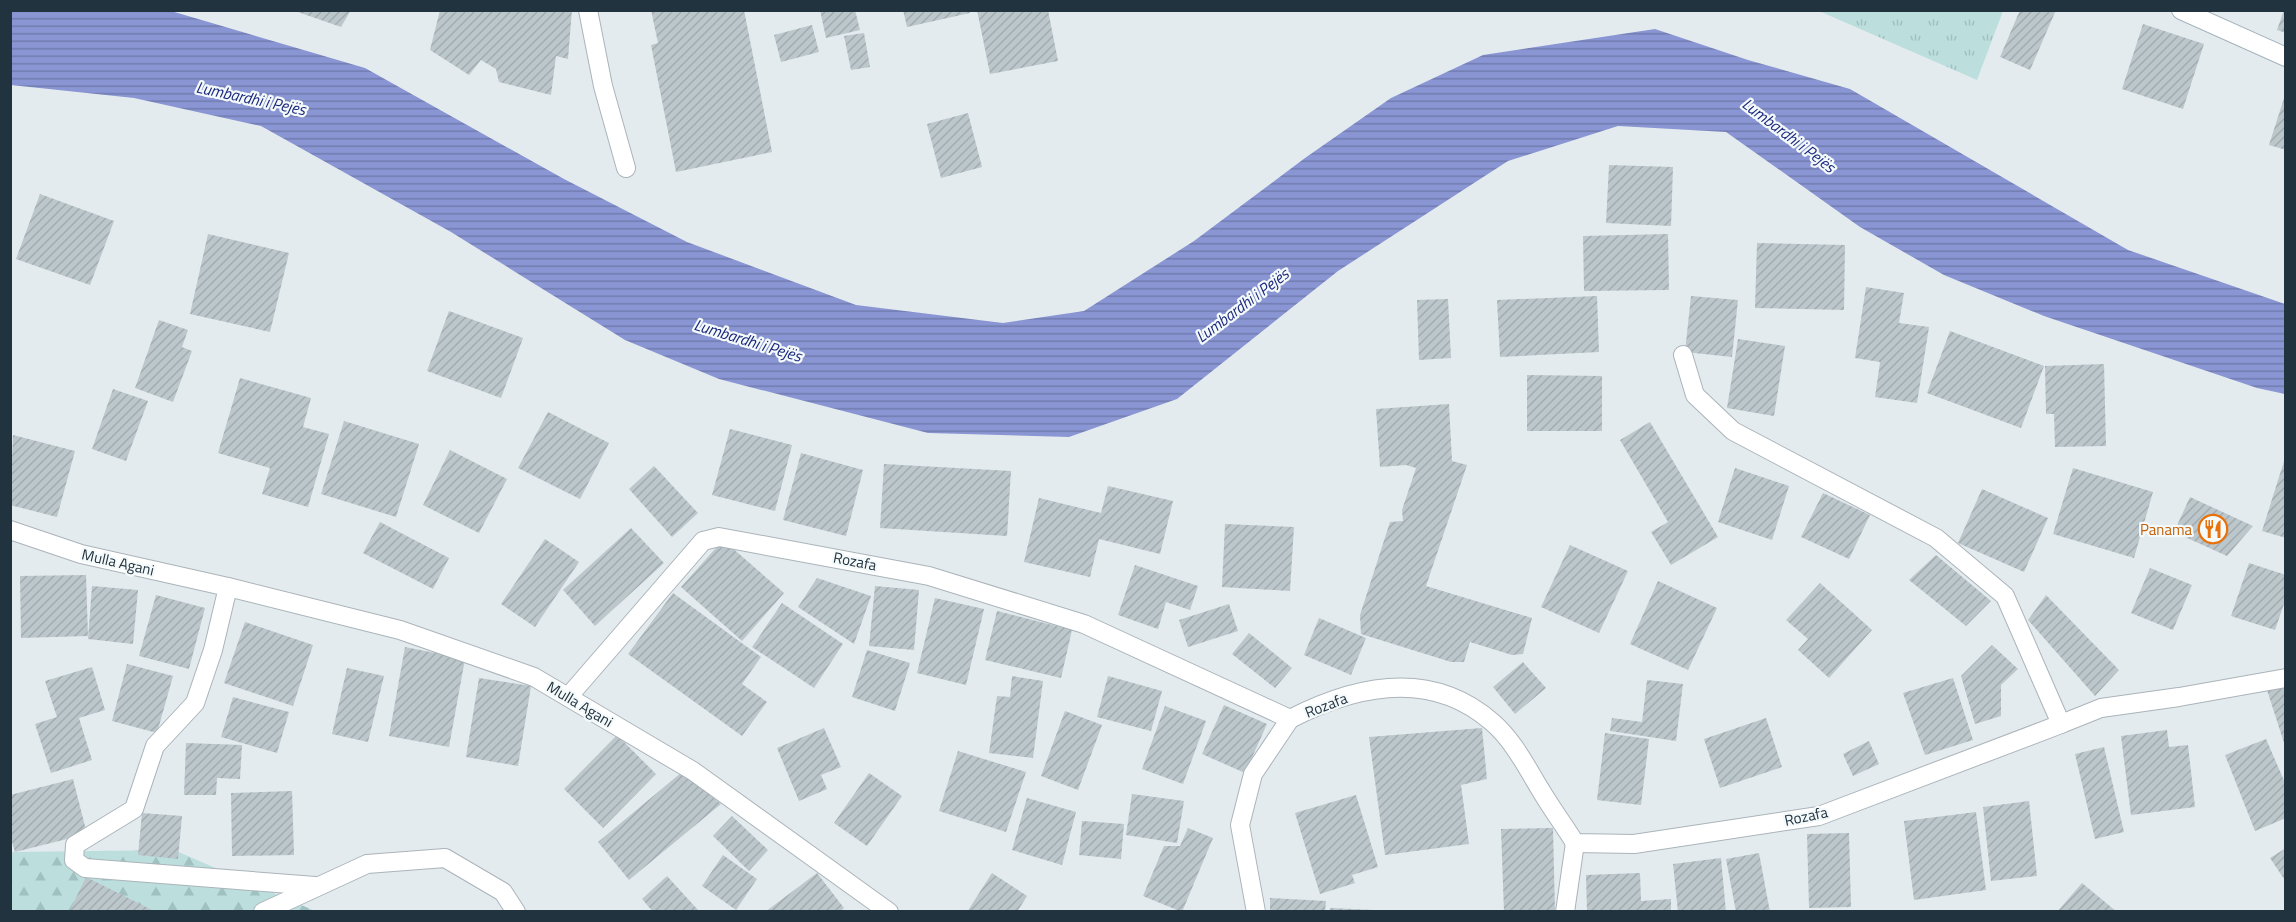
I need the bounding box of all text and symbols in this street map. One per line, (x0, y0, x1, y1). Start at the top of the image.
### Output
water label: Lumbardhi i Pejës (194, 75, 309, 122)
water label: Lumbardhi i Pejës (1737, 92, 1842, 179)
water label: Lumbardhi i Pejës (1190, 261, 1295, 348)
water label: Lumbardhi i Pejës (691, 312, 806, 368)
restaurant icon: Panama (2197, 513, 2229, 545)
place label: Panama (2140, 518, 2192, 541)
street label: Mulla Agani (80, 543, 156, 581)
street label: Rozafa (831, 546, 879, 577)
street label: Mulla Agani (542, 675, 618, 733)
street label: Rozafa (1301, 686, 1351, 724)
street label: Rozafa (1782, 800, 1830, 832)

